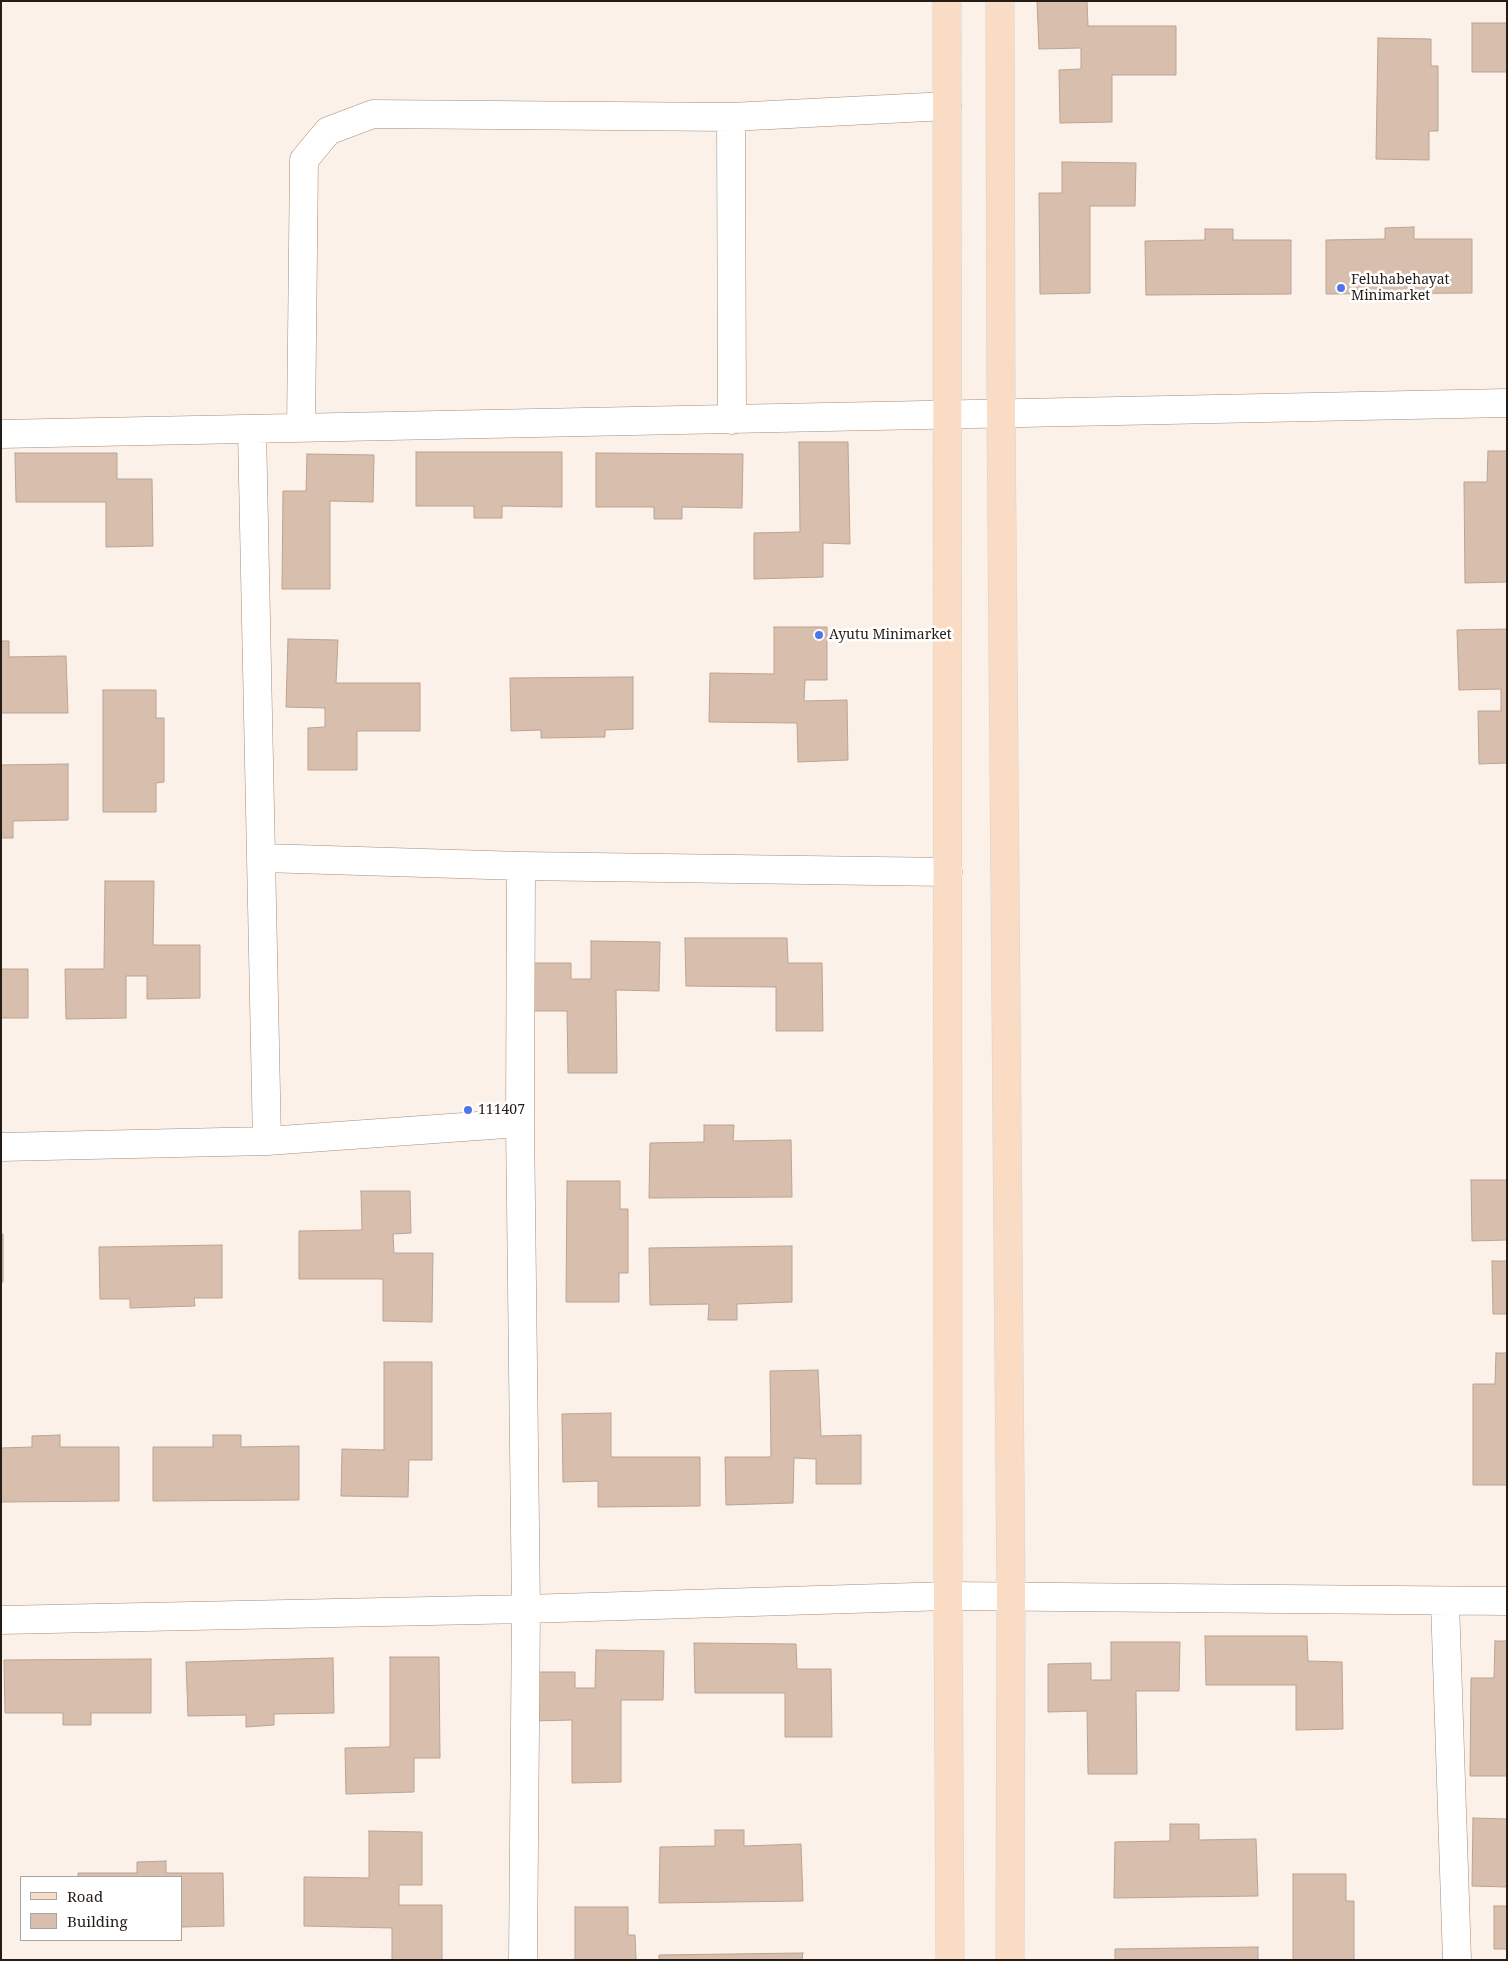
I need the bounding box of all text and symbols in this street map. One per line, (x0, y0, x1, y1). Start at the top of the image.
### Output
place label: Feluhabehayat Minimarket (1351, 272, 1449, 304)
marker: Feluhabehayat Minimarket (1335, 282, 1347, 294)
place label: Ayutu Minimarket (829, 627, 952, 643)
marker: Ayutu Minimarket (813, 629, 825, 641)
place label: 111407 (478, 1102, 525, 1118)
marker: 111407 (462, 1104, 474, 1116)
legend (20, 1876, 182, 1941)
text: Road (67, 1886, 103, 1906)
text: Building (67, 1911, 128, 1931)

